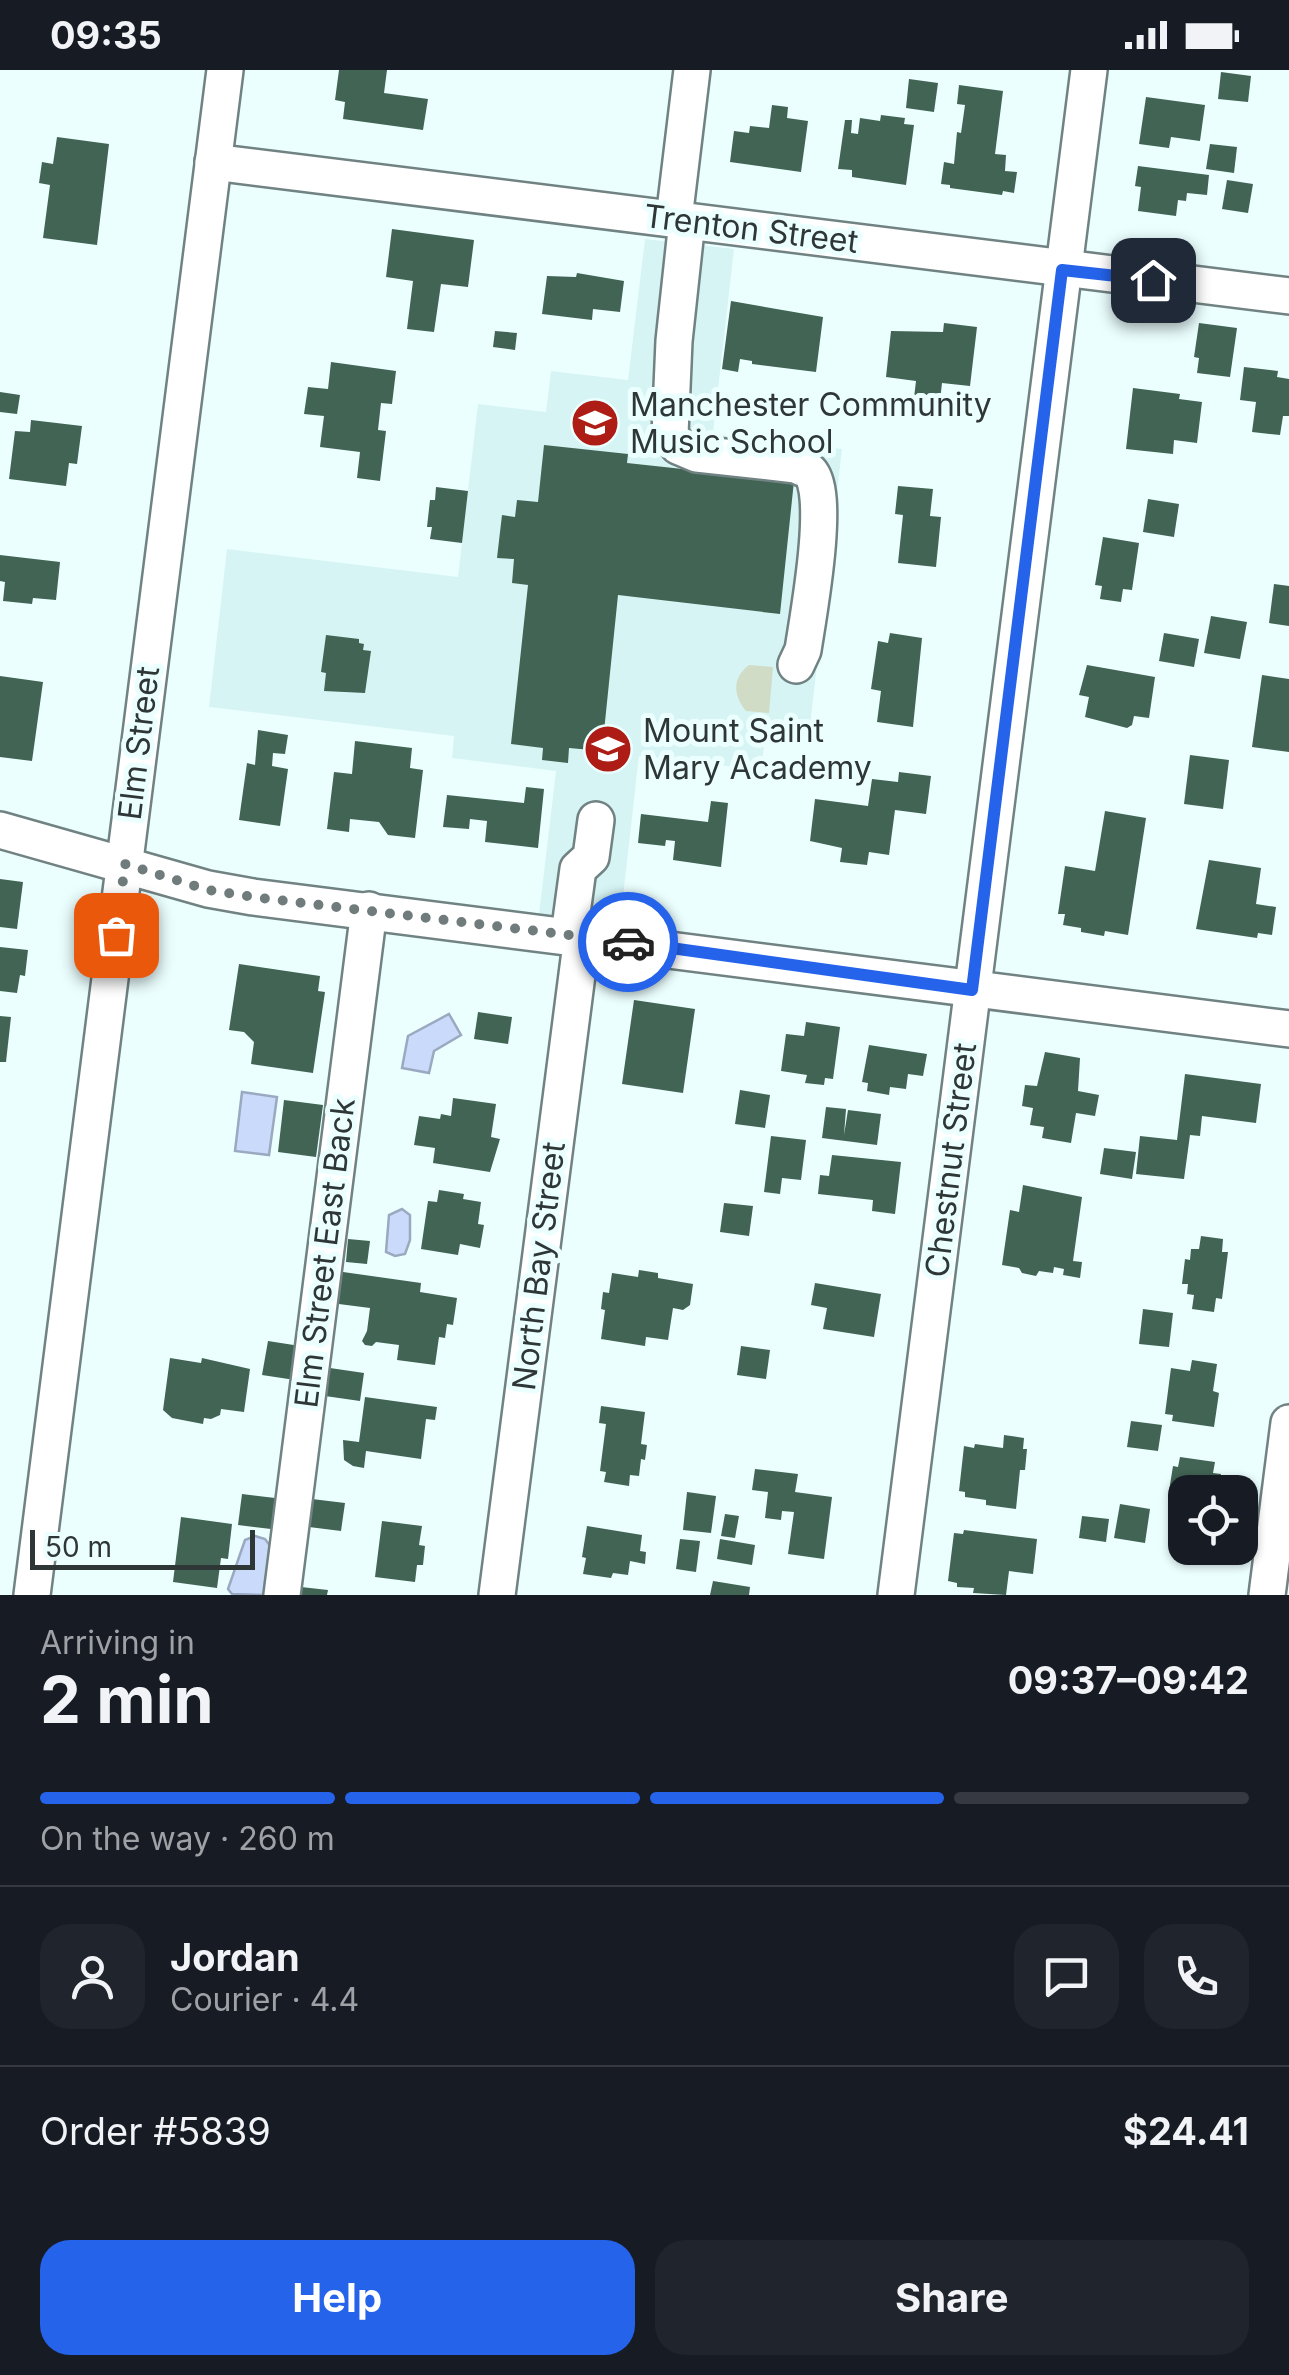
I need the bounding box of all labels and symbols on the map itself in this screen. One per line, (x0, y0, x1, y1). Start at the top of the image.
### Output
street label: Trenton Street (642, 196, 860, 261)
pin (1111, 238, 1196, 323)
place label: Manchester Community Music School (630, 385, 992, 461)
school or university icon: Manchester Community Music School (569, 397, 621, 449)
street label: Elm Street (110, 664, 167, 822)
place label: Mount Saint Mary Academy (643, 711, 872, 787)
school or university icon: Mount Saint Mary Academy (582, 723, 634, 775)
courier (578, 892, 678, 992)
pin (74, 893, 159, 978)
street label: Chestnut Street (917, 1040, 984, 1279)
street label: Elm Street East Back (286, 1095, 363, 1410)
street label: North Bay Street (504, 1140, 573, 1392)
scale bar (30, 1525, 255, 1570)

